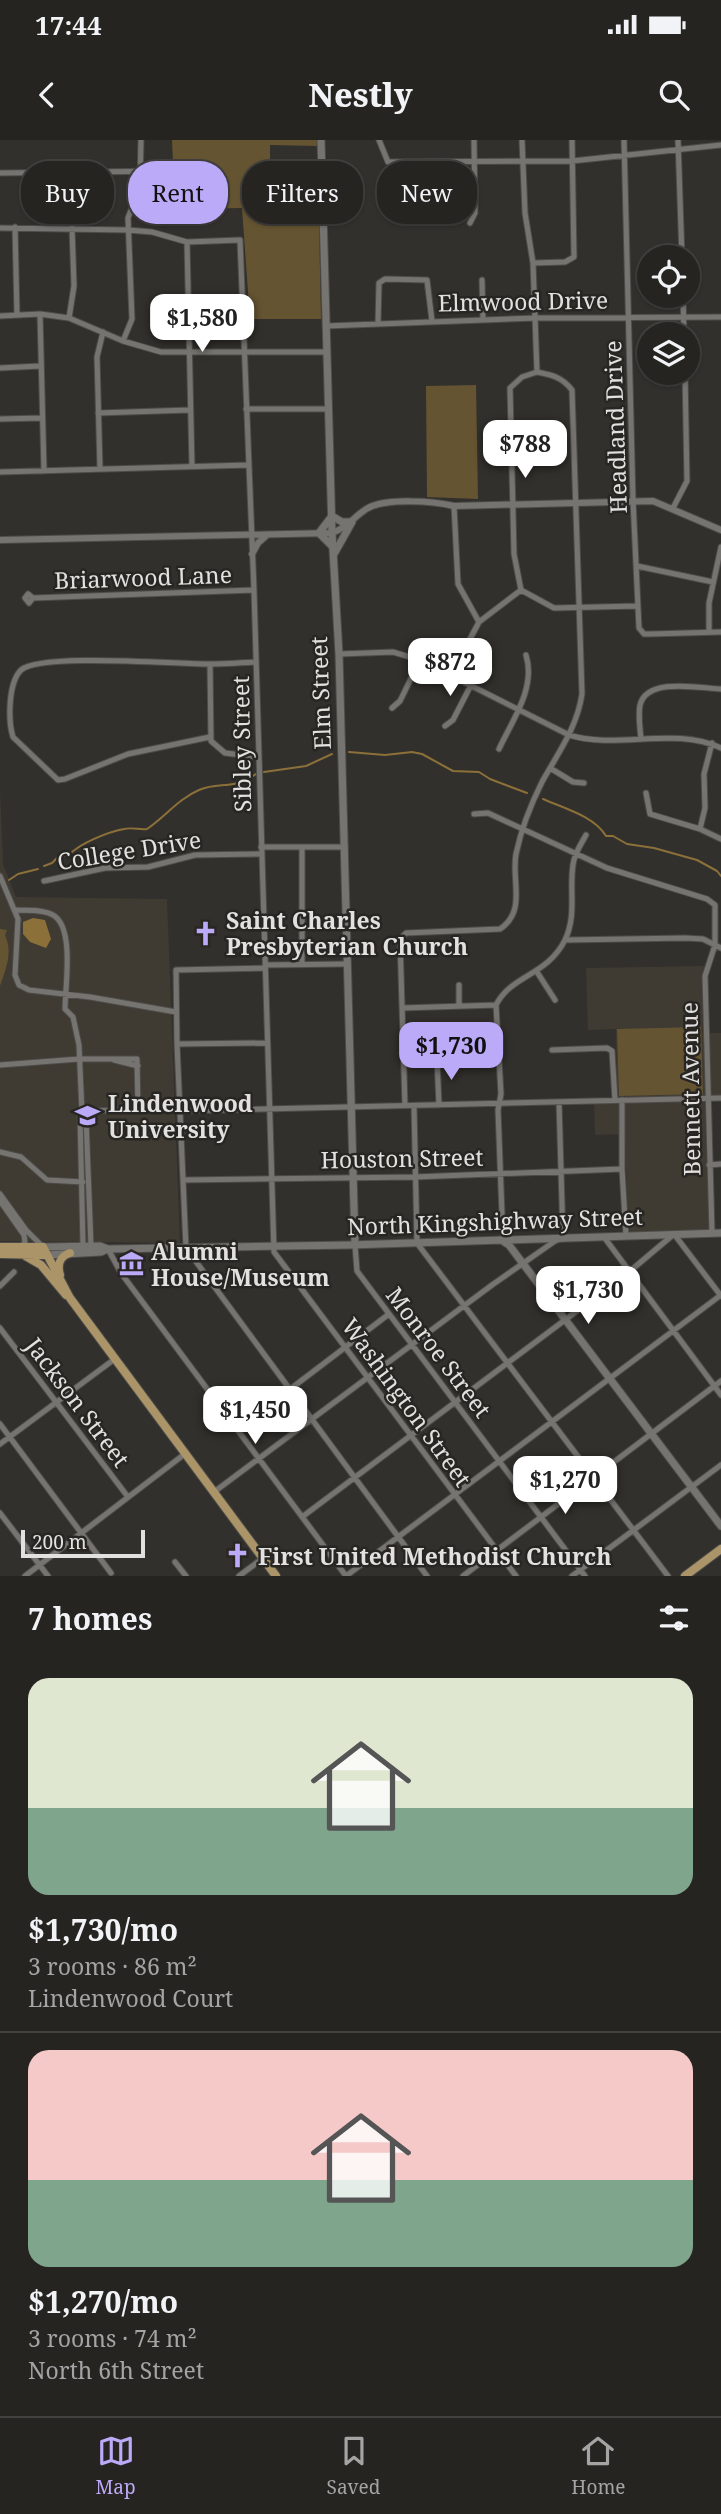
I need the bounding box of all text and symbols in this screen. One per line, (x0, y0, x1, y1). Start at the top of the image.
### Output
text: 17:44 (35, 7, 102, 43)
text: Nestly (308, 73, 413, 116)
icon: back (28, 76, 66, 114)
icon: search (655, 76, 693, 114)
chip: Buy (21, 161, 114, 224)
chip: Rent (128, 161, 228, 224)
chip: Filters (242, 161, 363, 224)
chip: New (377, 161, 477, 224)
map controls (637, 245, 700, 385)
button: locate (637, 245, 700, 308)
street label: Elmwood Drive (438, 284, 608, 318)
pin: $1,580 (145, 294, 259, 354)
text: $1,580 (166, 301, 238, 333)
button: layers (637, 322, 700, 385)
street label: Headland Drive (596, 340, 634, 514)
pin: $788 (484, 420, 566, 480)
text: $788 (499, 427, 551, 459)
street label: Briarwood Lane (54, 558, 232, 596)
street label: Elm Street (302, 636, 338, 750)
pin: $872 (409, 638, 491, 698)
text: $872 (424, 645, 476, 677)
street label: Sibley Street (224, 675, 258, 813)
street label: College Drive (55, 823, 203, 877)
place label: Saint Charles Presbyterian Church (226, 904, 468, 962)
church icon: Saint Charles Presbyterian Church (192, 919, 220, 947)
street label: Bennett Avenue (672, 1002, 708, 1176)
pin: $1,730 (394, 1023, 508, 1082)
text: $1,730 (415, 1029, 487, 1061)
place label: Lindenwood University (108, 1087, 253, 1145)
school or university icon: Lindenwood University (74, 1102, 102, 1130)
street label: Houston Street (320, 1141, 484, 1175)
street label: North Kingshighway Street (347, 1200, 643, 1242)
place label: Alumni House/Museum (151, 1235, 330, 1293)
museum icon: Alumni House/Museum (117, 1250, 145, 1278)
pin: $1,730 (531, 1266, 645, 1326)
text: $1,730 (552, 1273, 624, 1305)
street label: Monroe Street (379, 1280, 499, 1424)
street label: Washington Street (335, 1311, 479, 1493)
street label: Jackson Street (18, 1330, 137, 1473)
pin: $1,450 (198, 1386, 312, 1446)
text: $1,450 (219, 1393, 291, 1425)
pin: $1,270 (508, 1456, 622, 1516)
text: $1,270 (529, 1463, 601, 1495)
scale bar (21, 1527, 145, 1559)
text: 200 m (32, 1529, 87, 1555)
place label: First United Methodist Church (258, 1540, 612, 1572)
church icon: First United Methodist Church (224, 1542, 252, 1570)
text: 7 homes (28, 1598, 152, 1639)
icon: filters (655, 1599, 693, 1637)
icon: home (298, 1723, 424, 1849)
text: $1,730/mo (28, 1909, 178, 1950)
text: 3 rooms · 86 m² (28, 1950, 197, 1982)
text: Lindenwood Court (28, 1982, 233, 2014)
icon: home (298, 2095, 424, 2221)
text: $1,270/mo (28, 2281, 178, 2322)
text: 3 rooms · 74 m² (28, 2322, 197, 2354)
text: North 6th Street (28, 2354, 204, 2386)
tab: Map (95, 2432, 136, 2500)
tab: Saved (327, 2432, 380, 2500)
tab: Home (571, 2432, 626, 2500)

